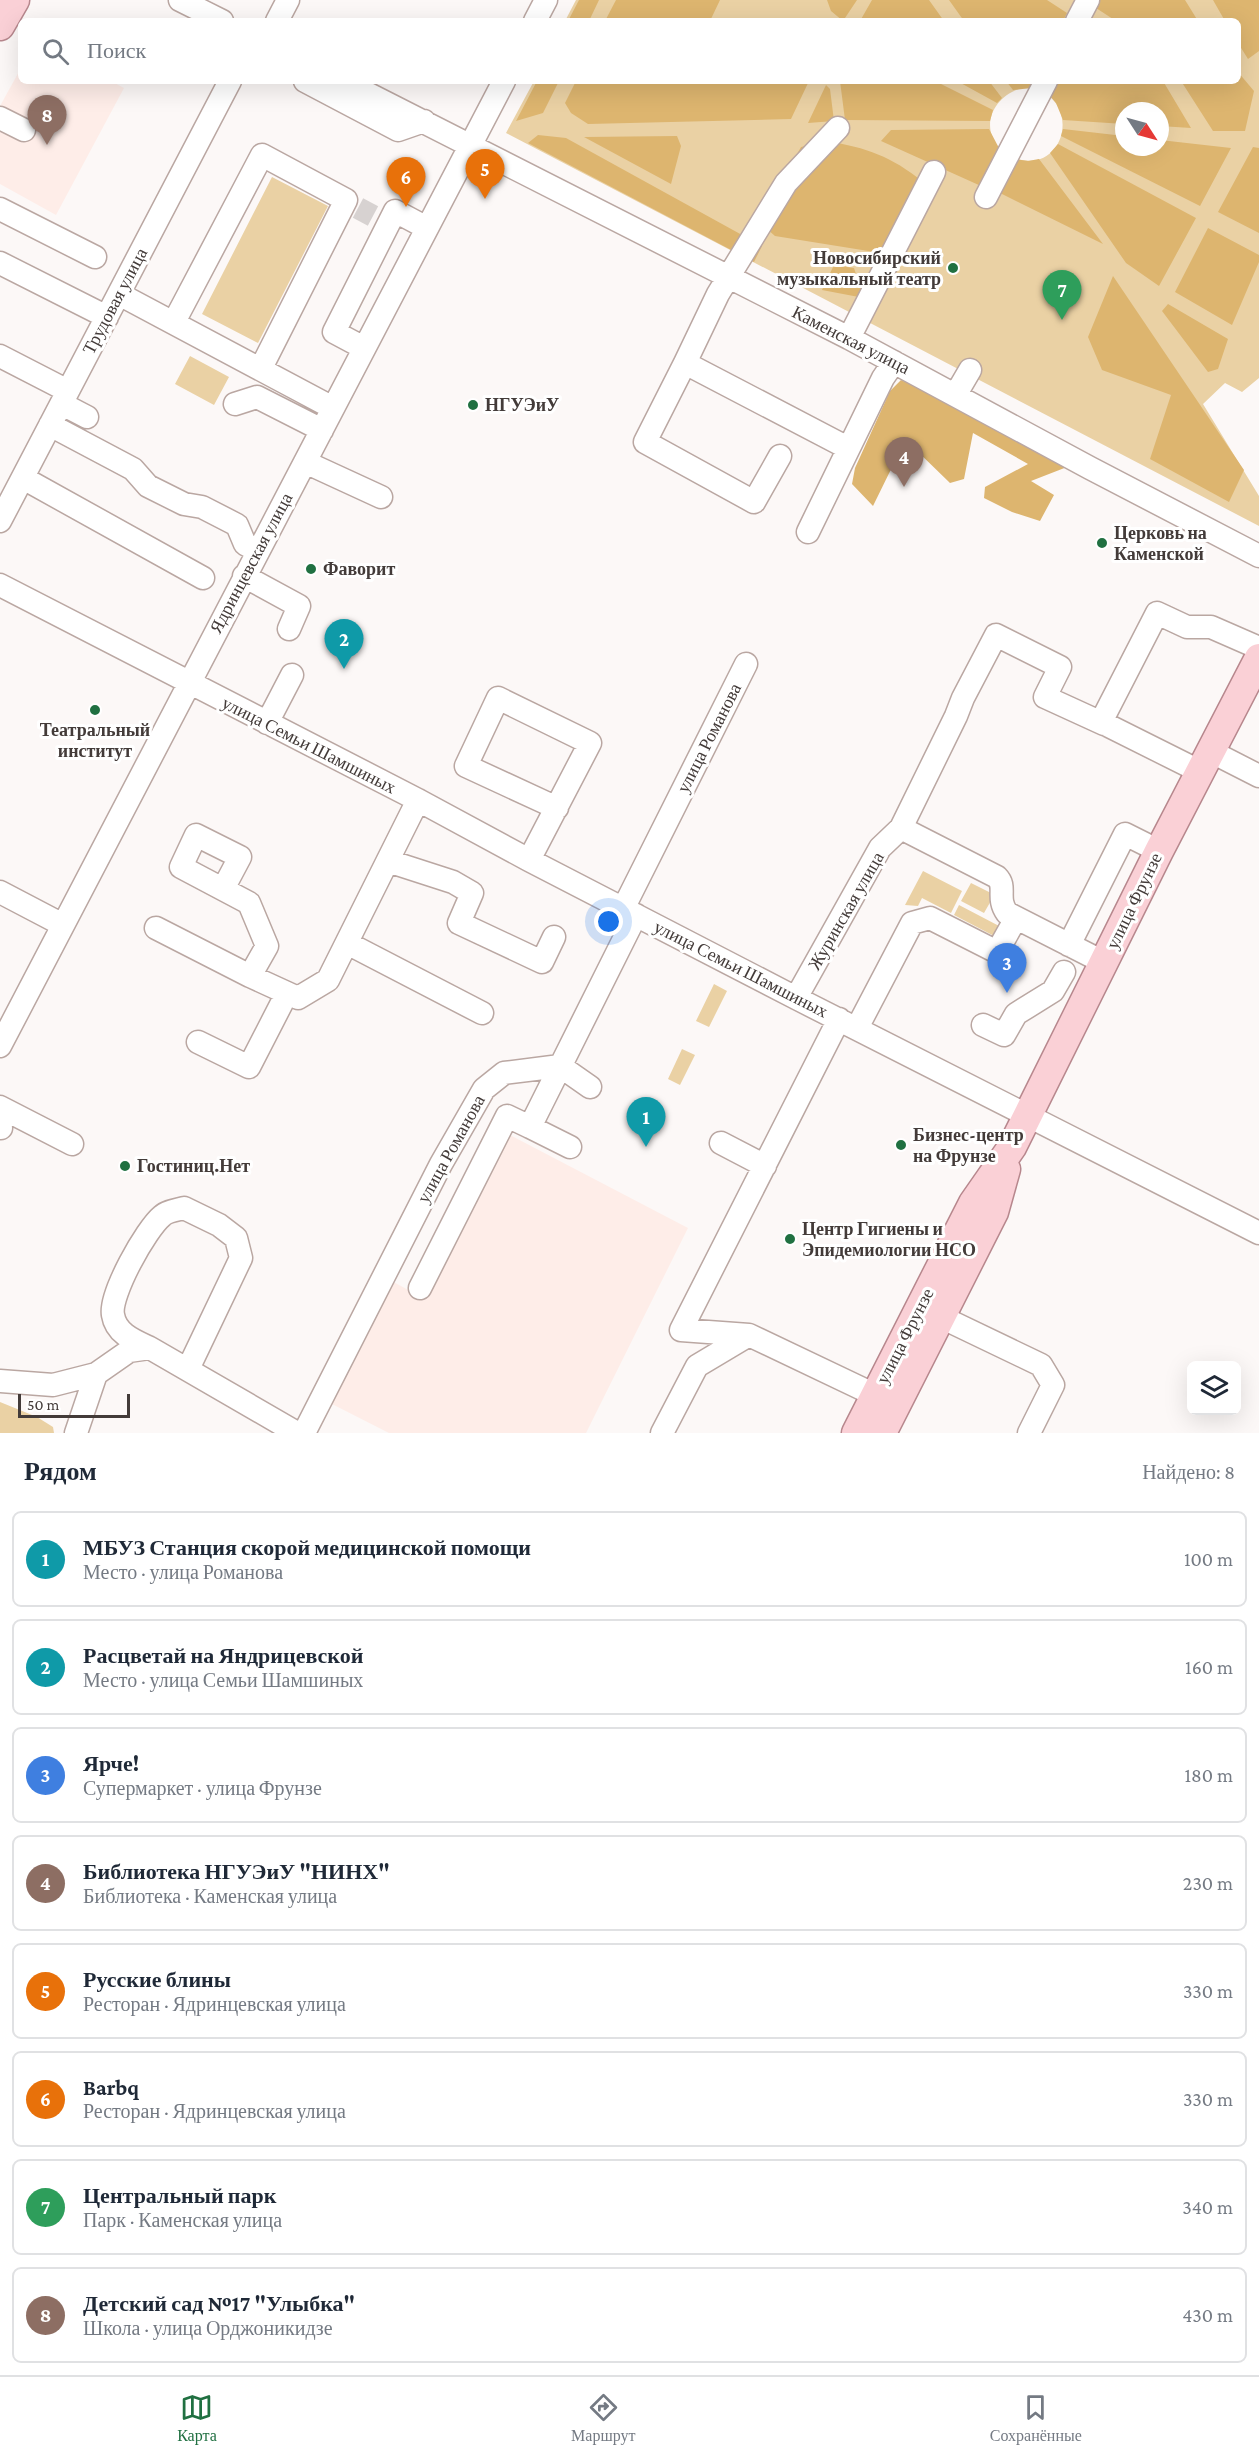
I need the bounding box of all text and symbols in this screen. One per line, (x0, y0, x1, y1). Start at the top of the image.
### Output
search box (18, 18, 1241, 84)
icon: search (39, 35, 72, 68)
text: Поиск (87, 38, 146, 63)
pin: 8 (28, 96, 66, 145)
north arrow (1115, 102, 1169, 156)
pin: 5 (466, 150, 504, 199)
pin: 6 (386, 158, 426, 207)
street label: Трудовая улица (79, 244, 151, 358)
place label: Новосибирский музыкальный театр (777, 248, 941, 289)
marker: Новосибирский музыкальный театр (946, 261, 960, 275)
pin: 7 (1042, 270, 1082, 320)
street label: Каменская улица (789, 302, 913, 378)
place label: НГУЭиУ (485, 395, 559, 415)
marker: НГУЭиУ (466, 398, 480, 412)
pin: 4 (884, 438, 924, 487)
street label: Ядринцевская улица (206, 489, 296, 637)
place label: Церковь на Каменской (1114, 523, 1207, 564)
marker: Церковь на Каменской (1095, 536, 1109, 550)
place label: Фаворит (323, 559, 395, 579)
marker: Фаворит (304, 562, 318, 576)
pin: 2 (324, 620, 364, 669)
street label: улица Романова (673, 680, 745, 796)
street label: улица Семьи Шамшиных (219, 692, 399, 798)
marker: Театральный институт (88, 703, 102, 717)
place label: Театральный институт (40, 720, 150, 761)
street label: Журинская улица (804, 848, 888, 974)
street label: улица Фрунзе (1102, 850, 1166, 952)
your location (594, 907, 623, 936)
street label: улица Семьи Шамшиных (651, 916, 831, 1022)
pin: 3 (988, 944, 1026, 993)
street label: улица Романова (413, 1092, 489, 1206)
pin: 1 (626, 1098, 666, 1147)
place label: Бизнес-центр на Фрунзе (913, 1125, 1024, 1166)
marker: Бизнес-центр на Фрунзе (894, 1138, 908, 1152)
place label: Гостиниц.Нет (137, 1156, 250, 1176)
marker: Гостиниц.Нет (118, 1159, 132, 1173)
place label: Центр Гигиены и Эпидемиологии НСО (802, 1219, 976, 1260)
marker: Центр Гигиены и Эпидемиологии НСО (783, 1232, 797, 1246)
street label: улица Фрунзе (872, 1285, 938, 1387)
map controls (1187, 1361, 1241, 1415)
button: layers (1187, 1361, 1241, 1415)
scale bar (18, 1391, 130, 1418)
text: 50 m (27, 1396, 59, 1413)
text: Рядом (24, 1457, 97, 1486)
text: Найдено: 8 (1142, 1461, 1235, 1483)
text: МБУЗ Станция скорой медицинской помощи (83, 1535, 531, 1560)
text: 1 (42, 1548, 49, 1570)
text: 100 m (1184, 1548, 1233, 1570)
text: Место · улица Романова (83, 1561, 283, 1583)
text: Расцветай на Яндрицевской (83, 1643, 363, 1668)
text: 2 (40, 1656, 51, 1678)
text: 160 m (1185, 1656, 1233, 1678)
text: Место · улица Семьи Шамшиных (83, 1669, 363, 1691)
text: Ярче! (83, 1751, 139, 1776)
text: 3 (41, 1764, 50, 1786)
text: 180 m (1184, 1764, 1233, 1786)
text: Супермаркет · улица Фрунзе (83, 1777, 322, 1799)
text: Библиотека НГУЭиУ "НИНХ" (83, 1859, 390, 1884)
text: 4 (40, 1872, 51, 1894)
text: 230 m (1183, 1872, 1233, 1894)
text: Библиотека · Каменская улица (83, 1885, 337, 1907)
text: Русские блины (83, 1967, 231, 1992)
text: 5 (41, 1980, 50, 2002)
text: 330 m (1183, 1980, 1233, 2002)
text: Ресторан · Ядринцевская улица (83, 1993, 346, 2015)
text: Barbq (83, 2075, 139, 2100)
text: 6 (40, 2088, 51, 2110)
text: 330 m (1183, 2088, 1233, 2110)
text: Ресторан · Ядринцевская улица (83, 2100, 346, 2122)
text: Центральный парк (83, 2183, 276, 2208)
text: 7 (41, 2196, 50, 2218)
text: 340 m (1182, 2196, 1233, 2218)
text: Парк · Каменская улица (83, 2209, 282, 2231)
text: Детский сад №17 "Улыбка" (83, 2291, 355, 2316)
text: 8 (40, 2304, 51, 2326)
text: 430 m (1182, 2304, 1233, 2326)
text: Школа · улица Орджоникидзе (83, 2317, 333, 2339)
tab: Карта (177, 2391, 217, 2445)
tab: Маршрут (571, 2391, 636, 2445)
tab: Сохранённые (990, 2391, 1082, 2445)

